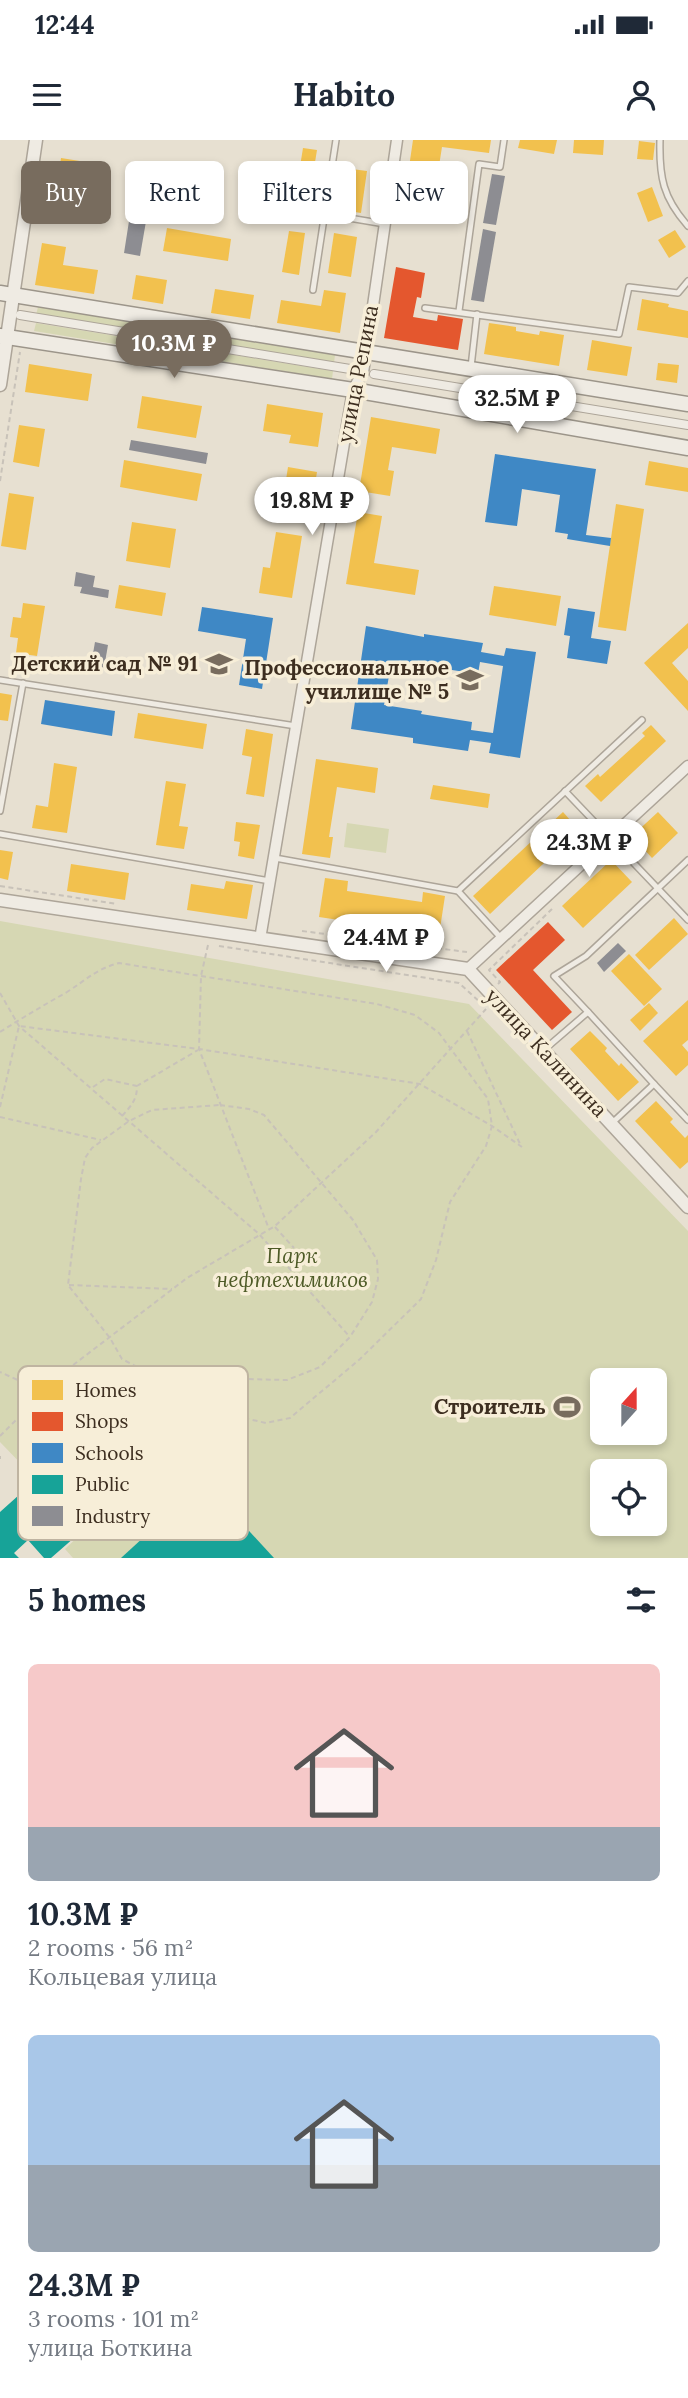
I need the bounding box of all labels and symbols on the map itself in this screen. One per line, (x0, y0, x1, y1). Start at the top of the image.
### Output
street label: улица Репина (331, 302, 384, 445)
pin: 10.3M ₽ (109, 320, 239, 380)
pin: 32.5M ₽ (452, 376, 582, 435)
pin: 19.8M ₽ (247, 478, 377, 537)
school or university icon: Детский сад № 91 (204, 649, 234, 679)
place label: Детский сад № 91 (11, 650, 198, 677)
place label: Профессиональное училище № 5 (244, 654, 449, 705)
school or university icon: Профессиональное училище № 5 (455, 665, 485, 695)
pin: 24.3M ₽ (524, 820, 654, 879)
pin: 24.4M ₽ (321, 914, 451, 974)
street label: улица Калинина (480, 982, 613, 1123)
park label: Парк нефтехимиков (216, 1242, 368, 1293)
legend (18, 1366, 248, 1540)
north arrow (590, 1368, 667, 1446)
text: Homes (75, 1378, 137, 1402)
sports icon: Строитель (552, 1392, 582, 1422)
place label: Строитель (434, 1393, 546, 1420)
text: Shops (75, 1409, 129, 1433)
text: Schools (75, 1441, 144, 1465)
text: Public (75, 1472, 130, 1496)
text: Industry (75, 1504, 150, 1528)

